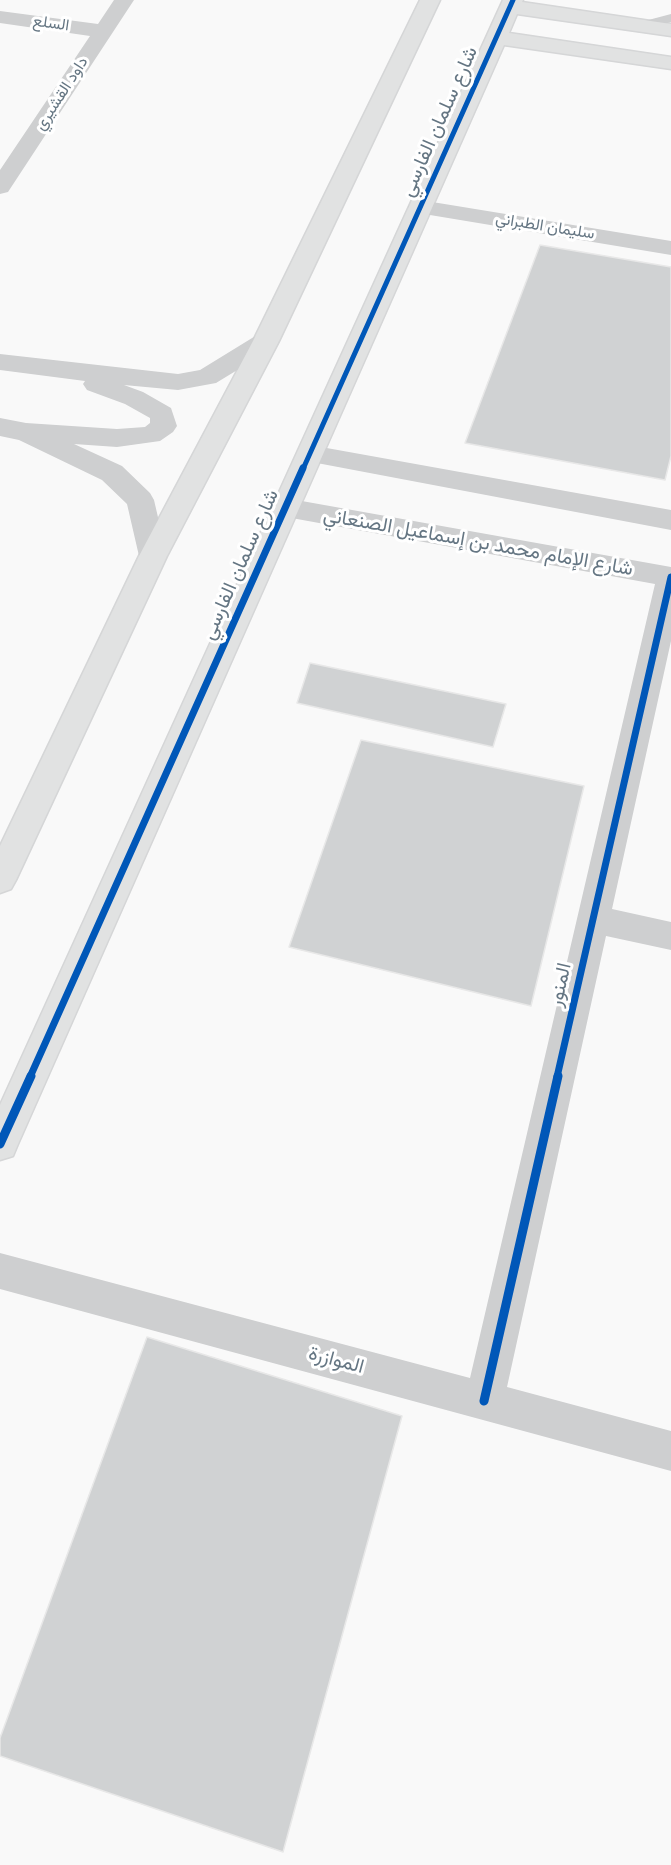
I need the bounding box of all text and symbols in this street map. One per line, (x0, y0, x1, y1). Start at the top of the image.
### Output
street label: السلع (32, 12, 70, 36)
street label: شارع سلمان الفارسي (396, 43, 484, 201)
street label: داود القشيري (31, 54, 93, 134)
street label: سليمان الطبراني (494, 210, 596, 244)
street label: شارع سلمان الفارسي (197, 486, 285, 644)
street label: شارع الإمام محمد بن إسماعيل الصنعاني (321, 504, 635, 582)
street label: المنور (544, 961, 578, 1009)
street label: الموازرة (306, 1342, 366, 1380)

